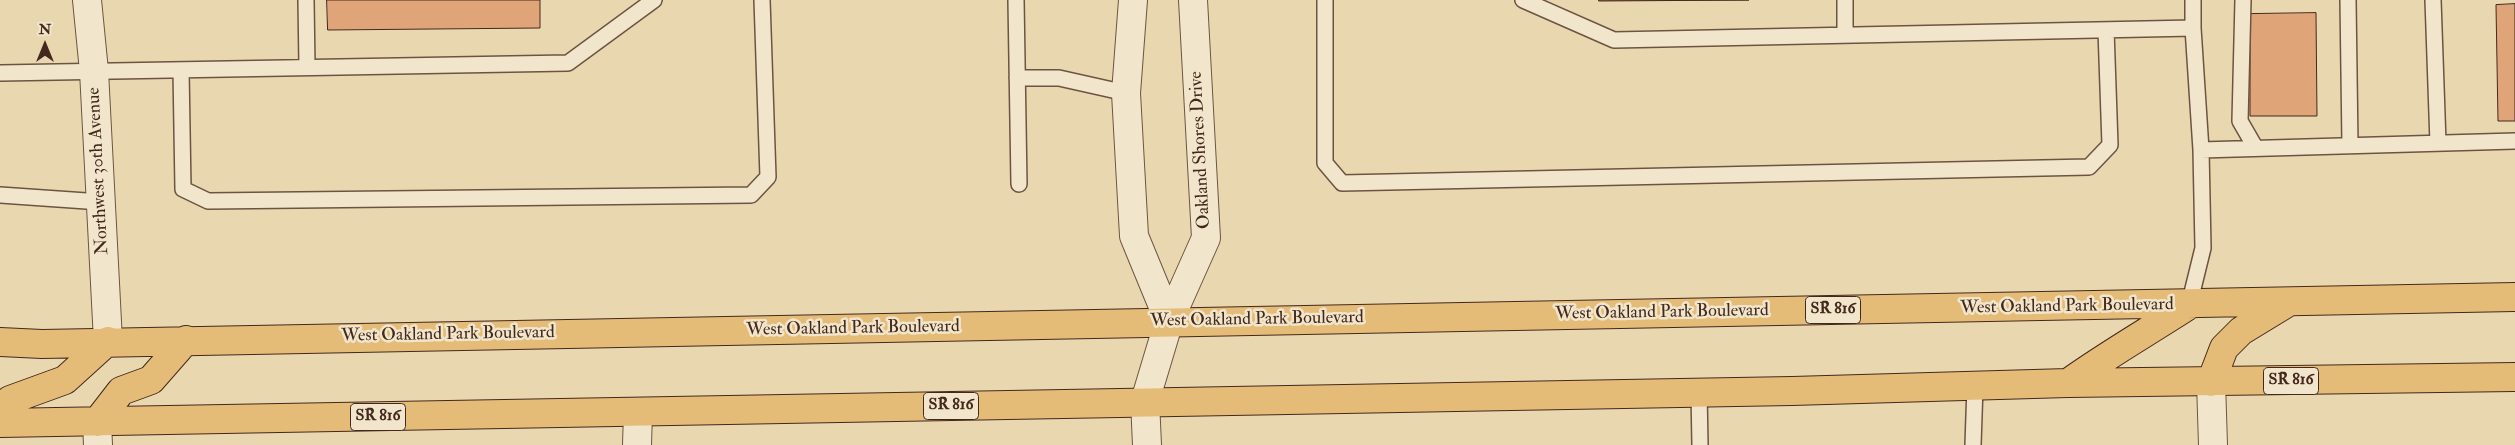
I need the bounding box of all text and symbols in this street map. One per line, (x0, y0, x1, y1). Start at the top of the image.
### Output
north arrow (20, 20, 70, 70)
text: N (39, 21, 51, 38)
street label: Oakland Shores Drive (1186, 71, 1216, 229)
street label: Northwest 30th Avenue (84, 87, 114, 255)
street label: West Oakland Park Boulevard (1960, 294, 2174, 320)
road number: SR 816 (1806, 296, 1860, 324)
street label: West Oakland Park Boulevard (1555, 300, 1769, 326)
street label: West Oakland Park Boulevard (1150, 307, 1364, 333)
street label: West Oakland Park Boulevard (746, 316, 960, 342)
street label: West Oakland Park Boulevard (341, 322, 555, 348)
road number: SR 816 (2264, 368, 2318, 394)
road number: SR 816 (924, 392, 978, 420)
road number: SR 816 (350, 404, 406, 431)

